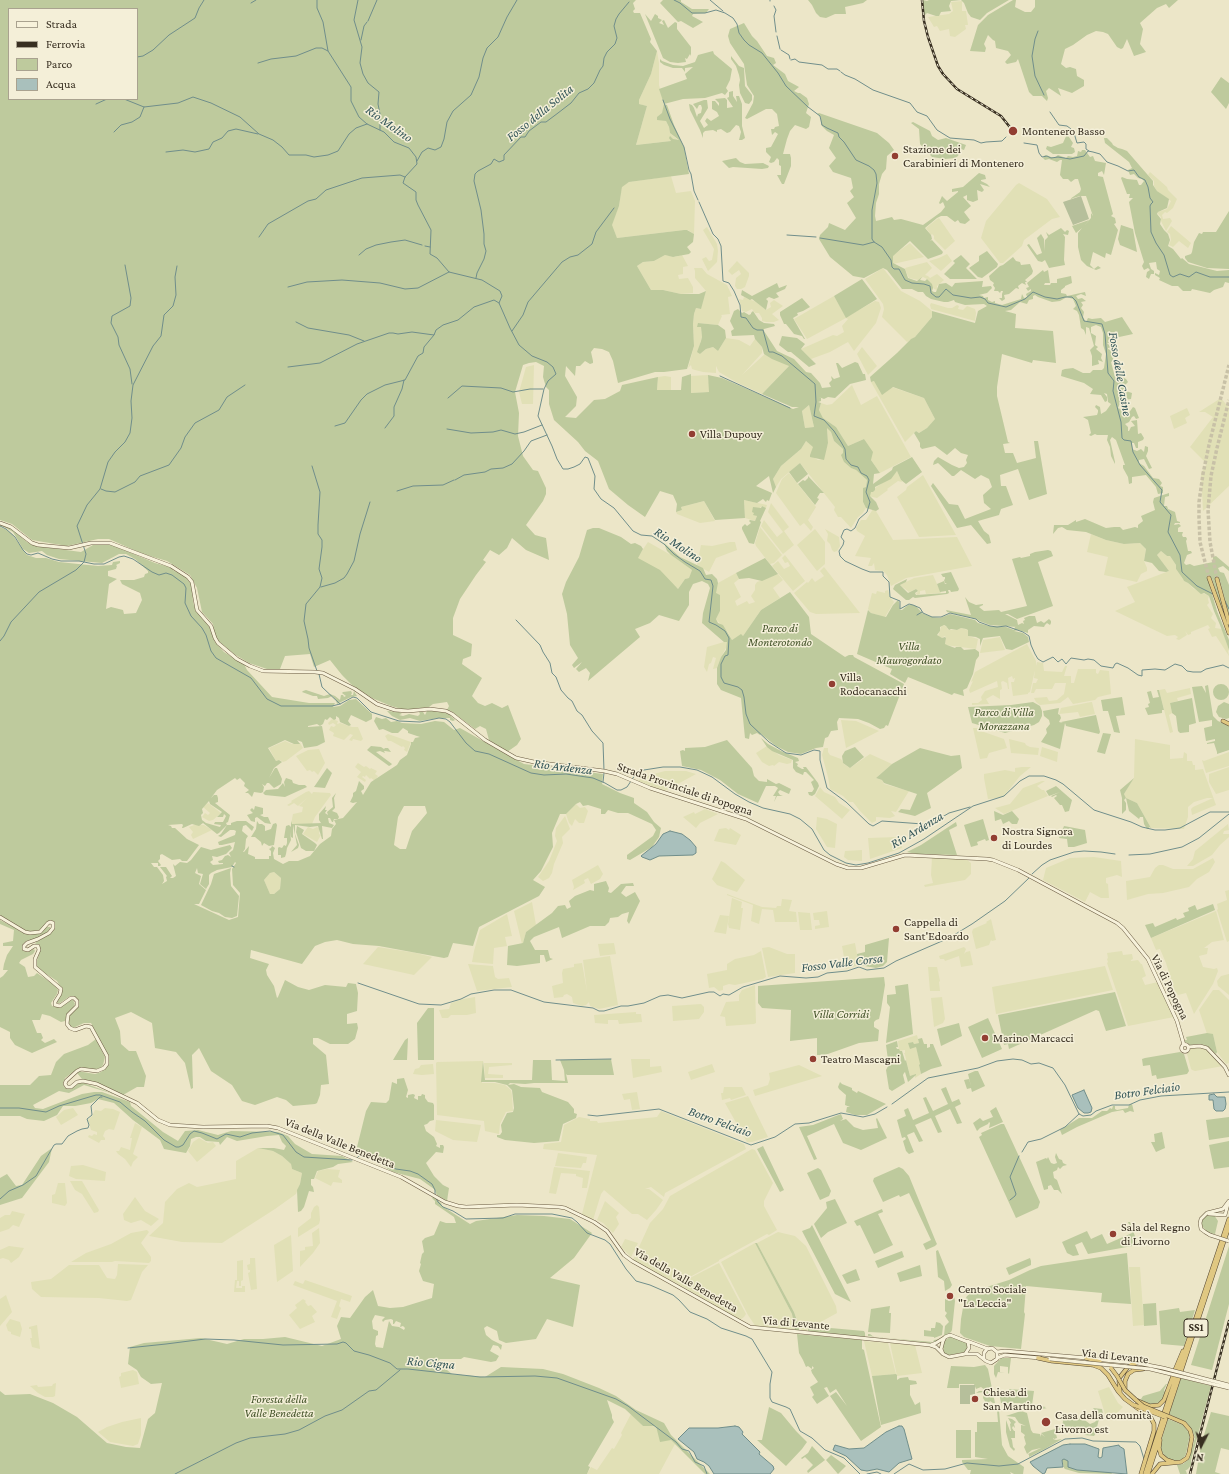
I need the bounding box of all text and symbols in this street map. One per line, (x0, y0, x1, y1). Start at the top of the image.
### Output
legend (8, 8, 138, 100)
text: Strada (46, 17, 77, 31)
text: Ferrovia (46, 37, 85, 51)
text: Parco (46, 57, 72, 71)
text: Acqua (46, 77, 76, 91)
water label: Fosso della Solita (503, 81, 577, 145)
water label: Rio Molino (363, 102, 415, 146)
place label: Montenero Basso (1022, 124, 1105, 138)
marker: Montenero Basso (1007, 125, 1019, 137)
place label: Stazione dei Carabinieri di Montenero (903, 142, 1024, 170)
marker: Stazione dei Carabinieri di Montenero (890, 151, 900, 161)
water label: Fosso delle Casine (1105, 331, 1135, 417)
place label: Villa Dupouy (700, 427, 762, 441)
marker: Villa Dupouy (687, 429, 697, 439)
water label: Rio Molino (651, 524, 705, 566)
park label: Parco di Monterotondo (748, 621, 812, 649)
park label: Villa Maurogordato (876, 639, 942, 667)
place label: Villa Rodocanacchi (840, 670, 907, 698)
marker: Villa Rodocanacchi (827, 679, 837, 689)
park label: Parco di Villa Morazzana (974, 705, 1034, 733)
water label: Rio Ardenza (533, 756, 593, 778)
street label: Strada Provinciale di Popogna (615, 759, 755, 819)
water label: Rio Ardenza (888, 808, 946, 852)
place label: Nostra Signora di Lourdes (1002, 824, 1073, 852)
marker: Nostra Signora di Lourdes (989, 833, 999, 843)
place label: Cappella di Sant'Edoardo (904, 915, 969, 943)
marker: Cappella di Sant'Edoardo (891, 924, 901, 934)
water label: Fosso Valle Corsa (800, 950, 884, 976)
street label: Via di Popogna (1148, 952, 1192, 1022)
park label: Villa Corridi (813, 1007, 869, 1021)
place label: Marino Marcacci (993, 1031, 1074, 1045)
marker: Marino Marcacci (980, 1033, 990, 1043)
place label: Teatro Mascagni (821, 1052, 900, 1066)
marker: Teatro Mascagni (808, 1054, 818, 1064)
water label: Botro Felciaio (1113, 1079, 1181, 1103)
water label: Botro Felciaio (686, 1103, 754, 1141)
street label: Via della Valle Benedetta (283, 1114, 397, 1172)
place label: Sala del Regno di Livorno (1121, 1220, 1190, 1248)
marker: Sala del Regno di Livorno (1108, 1229, 1118, 1239)
street label: Via della Valle Benedetta (631, 1244, 741, 1316)
place label: Centro Sociale "La Leccia" (958, 1282, 1027, 1310)
marker: Centro Sociale "La Leccia" (945, 1291, 955, 1301)
street label: Via di Levante (762, 1313, 830, 1333)
road number: SS1 (1184, 1319, 1208, 1337)
street label: Via di Levante (1081, 1345, 1149, 1367)
water label: Rio Cigna (406, 1353, 456, 1373)
place label: Chiesa di San Martino (983, 1385, 1042, 1413)
park label: Foresta della Valle Benedetta (244, 1392, 314, 1420)
marker: Chiesa di San Martino (970, 1394, 980, 1404)
place label: Casa della comunità Livorno est (1055, 1408, 1152, 1436)
marker: Casa della comunità Livorno est (1040, 1416, 1052, 1428)
north arrow (1181, 1426, 1221, 1466)
text: N (1195, 1452, 1204, 1464)

